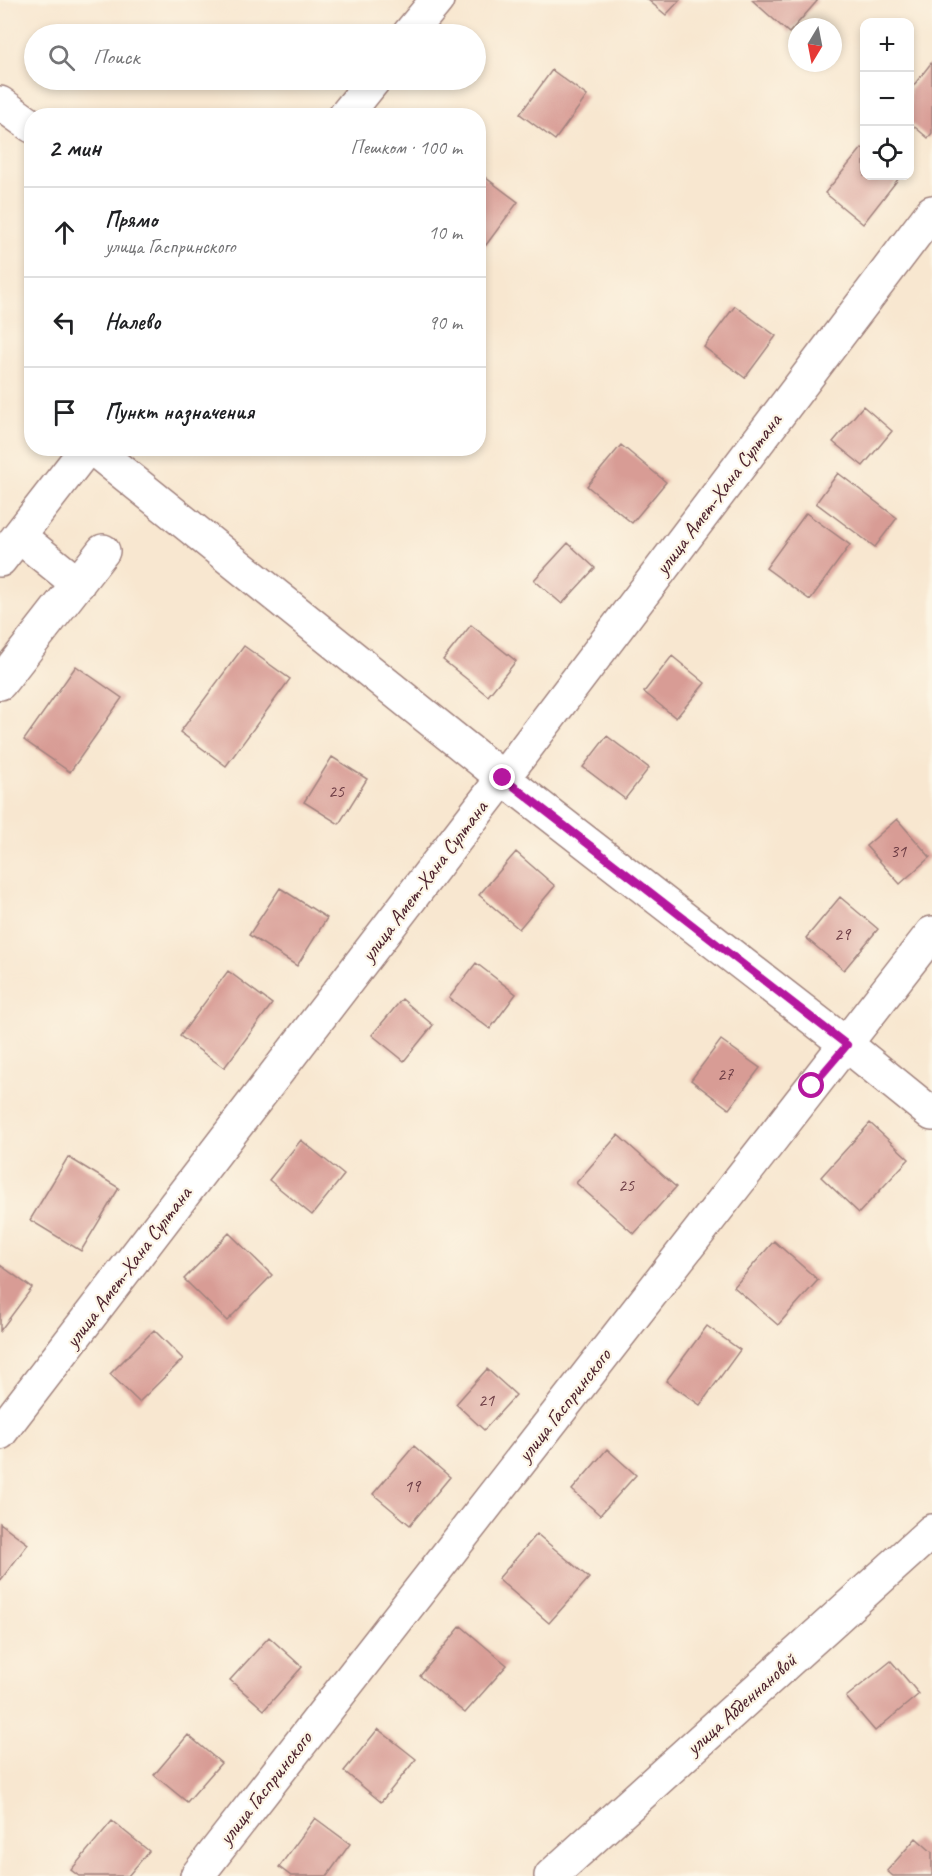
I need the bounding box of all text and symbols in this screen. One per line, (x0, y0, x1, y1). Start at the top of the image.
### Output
north arrow (788, 18, 842, 72)
map controls (860, 18, 914, 180)
button: + (860, 18, 914, 72)
search box (24, 24, 486, 90)
icon: search (45, 41, 78, 74)
text: Поиск (93, 43, 139, 71)
button: − (860, 72, 914, 126)
button: locate (860, 126, 914, 180)
text: 2 мин (48, 131, 101, 164)
text: Пешком · 100 m (350, 135, 462, 160)
text: Прямо (105, 206, 157, 234)
icon: ahead (48, 216, 81, 249)
text: 10 m (428, 220, 462, 245)
text: улица Гаспринского (105, 234, 236, 259)
icon: left (48, 306, 81, 339)
text: Налево (105, 308, 161, 336)
text: 90 m (428, 310, 462, 335)
icon: arrive (48, 396, 81, 429)
text: Пункт назначения (105, 398, 254, 426)
street label: улица Амет-Хана Султана (648, 407, 788, 581)
route end (489, 764, 515, 790)
house number: 25 (328, 780, 345, 802)
street label: улица Амет-Хана Султана (354, 794, 494, 968)
house number: 31 (890, 840, 907, 862)
house number: 29 (834, 923, 852, 945)
house number: 27 (717, 1063, 734, 1085)
route start (798, 1072, 824, 1098)
house number: 25 (618, 1174, 635, 1196)
street label: улица Амет-Хана Султана (58, 1180, 198, 1354)
street label: улица Гаспринского (510, 1342, 617, 1469)
house number: 21 (478, 1389, 495, 1411)
house number: 19 (404, 1475, 422, 1497)
street label: улица Абденнановой (679, 1647, 803, 1762)
street label: улица Гаспринского (211, 1725, 318, 1852)

